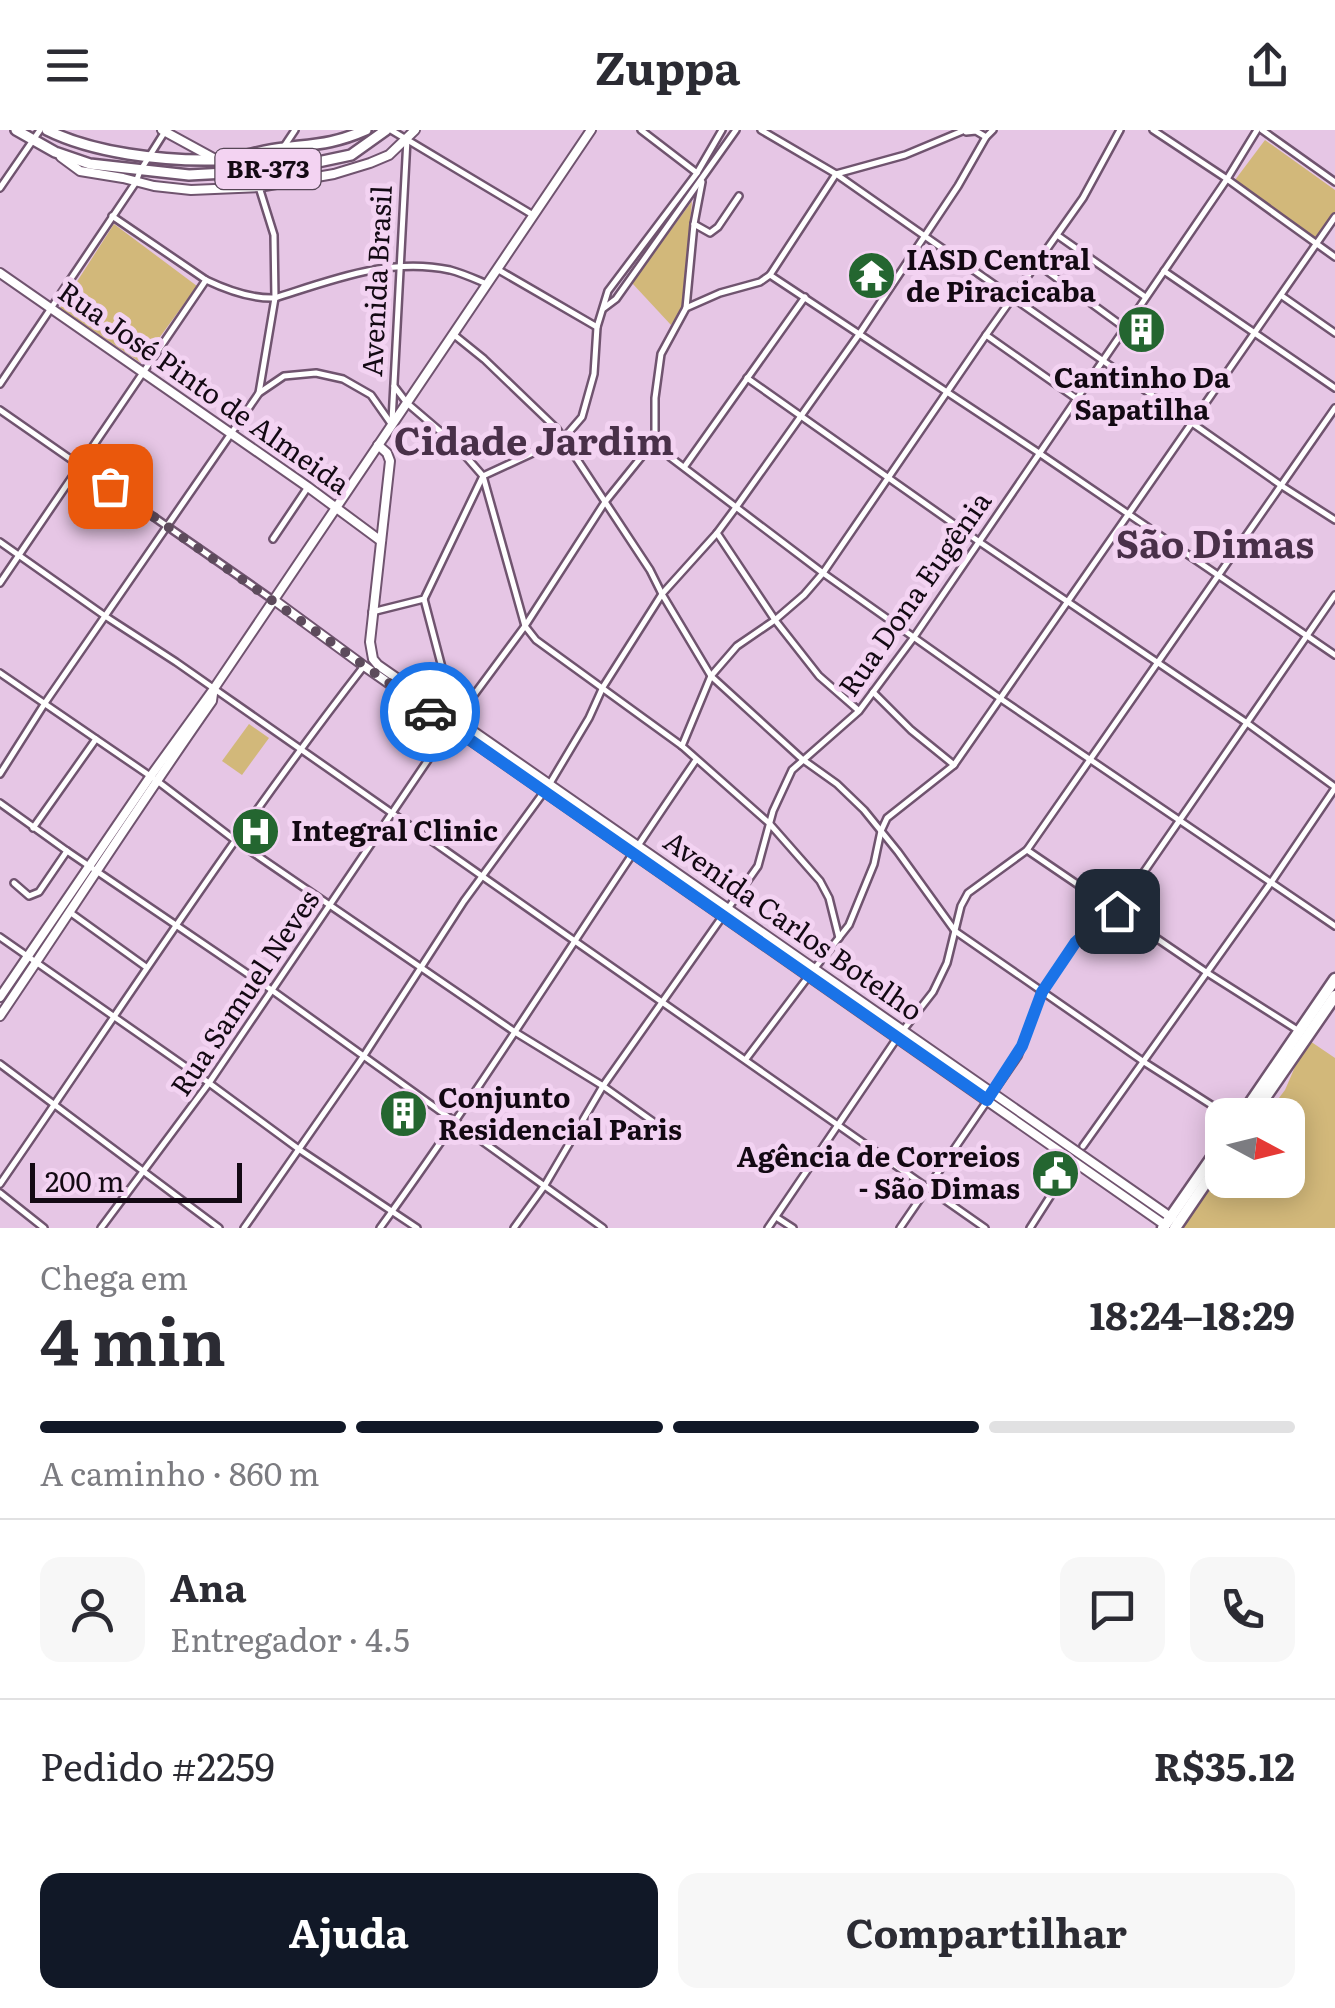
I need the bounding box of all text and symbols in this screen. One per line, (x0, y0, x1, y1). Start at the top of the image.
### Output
text: Zuppa (595, 32, 740, 99)
icon: menu (40, 38, 95, 93)
icon: share (1240, 38, 1295, 93)
road number: BR-373 (216, 149, 320, 189)
street label: Avenida Brasil (349, 184, 401, 378)
place label: IASD Central de Piracicaba (906, 237, 1097, 311)
temple icon: IASD Central de Piracicaba (845, 250, 897, 302)
street label: Rua José Pinto de Almeida (51, 269, 360, 503)
building icon: Cantinho Da Sapatilha (1116, 304, 1168, 356)
place label: Cantinho Da Sapatilha (1054, 355, 1231, 429)
district label: Cidade Jardim (394, 410, 674, 467)
pin (68, 444, 153, 529)
icon: bag (83, 459, 138, 514)
street label: Rua Dona Eugênia (827, 482, 1000, 704)
district label: São Dimas (1116, 513, 1314, 570)
courier (380, 662, 480, 762)
icon: car (403, 685, 458, 740)
hospital icon: Integral Clinic (230, 805, 282, 857)
place label: Integral Clinic (291, 808, 498, 850)
street label: Avenida Carlos Botelho (656, 819, 932, 1030)
pin (1075, 869, 1160, 954)
street label: Rua Samuel Neves (159, 880, 328, 1103)
icon: home (1090, 884, 1145, 939)
place label: Conjunto Residencial Paris (438, 1075, 682, 1149)
building icon: Conjunto Residencial Paris (377, 1088, 429, 1140)
north arrow (1205, 1098, 1305, 1198)
map controls (1205, 1098, 1305, 1198)
place label: Agência de Correios - São Dimas (737, 1134, 1020, 1208)
public building icon: Agência de Correios - São Dimas (1029, 1147, 1081, 1199)
scale bar (30, 1158, 242, 1202)
text: 200 m (45, 1159, 124, 1201)
text: Chega em (40, 1252, 188, 1300)
text: 18:24–18:29 (1090, 1285, 1295, 1342)
text: 4 min (40, 1289, 226, 1386)
text: A caminho · 860 m (40, 1448, 320, 1496)
button: person (40, 1557, 145, 1662)
text: Ana (170, 1557, 247, 1614)
button: chat (1060, 1557, 1165, 1662)
button: phone (1190, 1557, 1295, 1662)
text: Entregador · 4.5 (170, 1614, 410, 1662)
text: Pedido #2259 (40, 1736, 275, 1793)
text: R$35.12 (1154, 1736, 1295, 1793)
button: Ajuda (40, 1873, 658, 1988)
button: Compartilhar (678, 1873, 1295, 1988)

